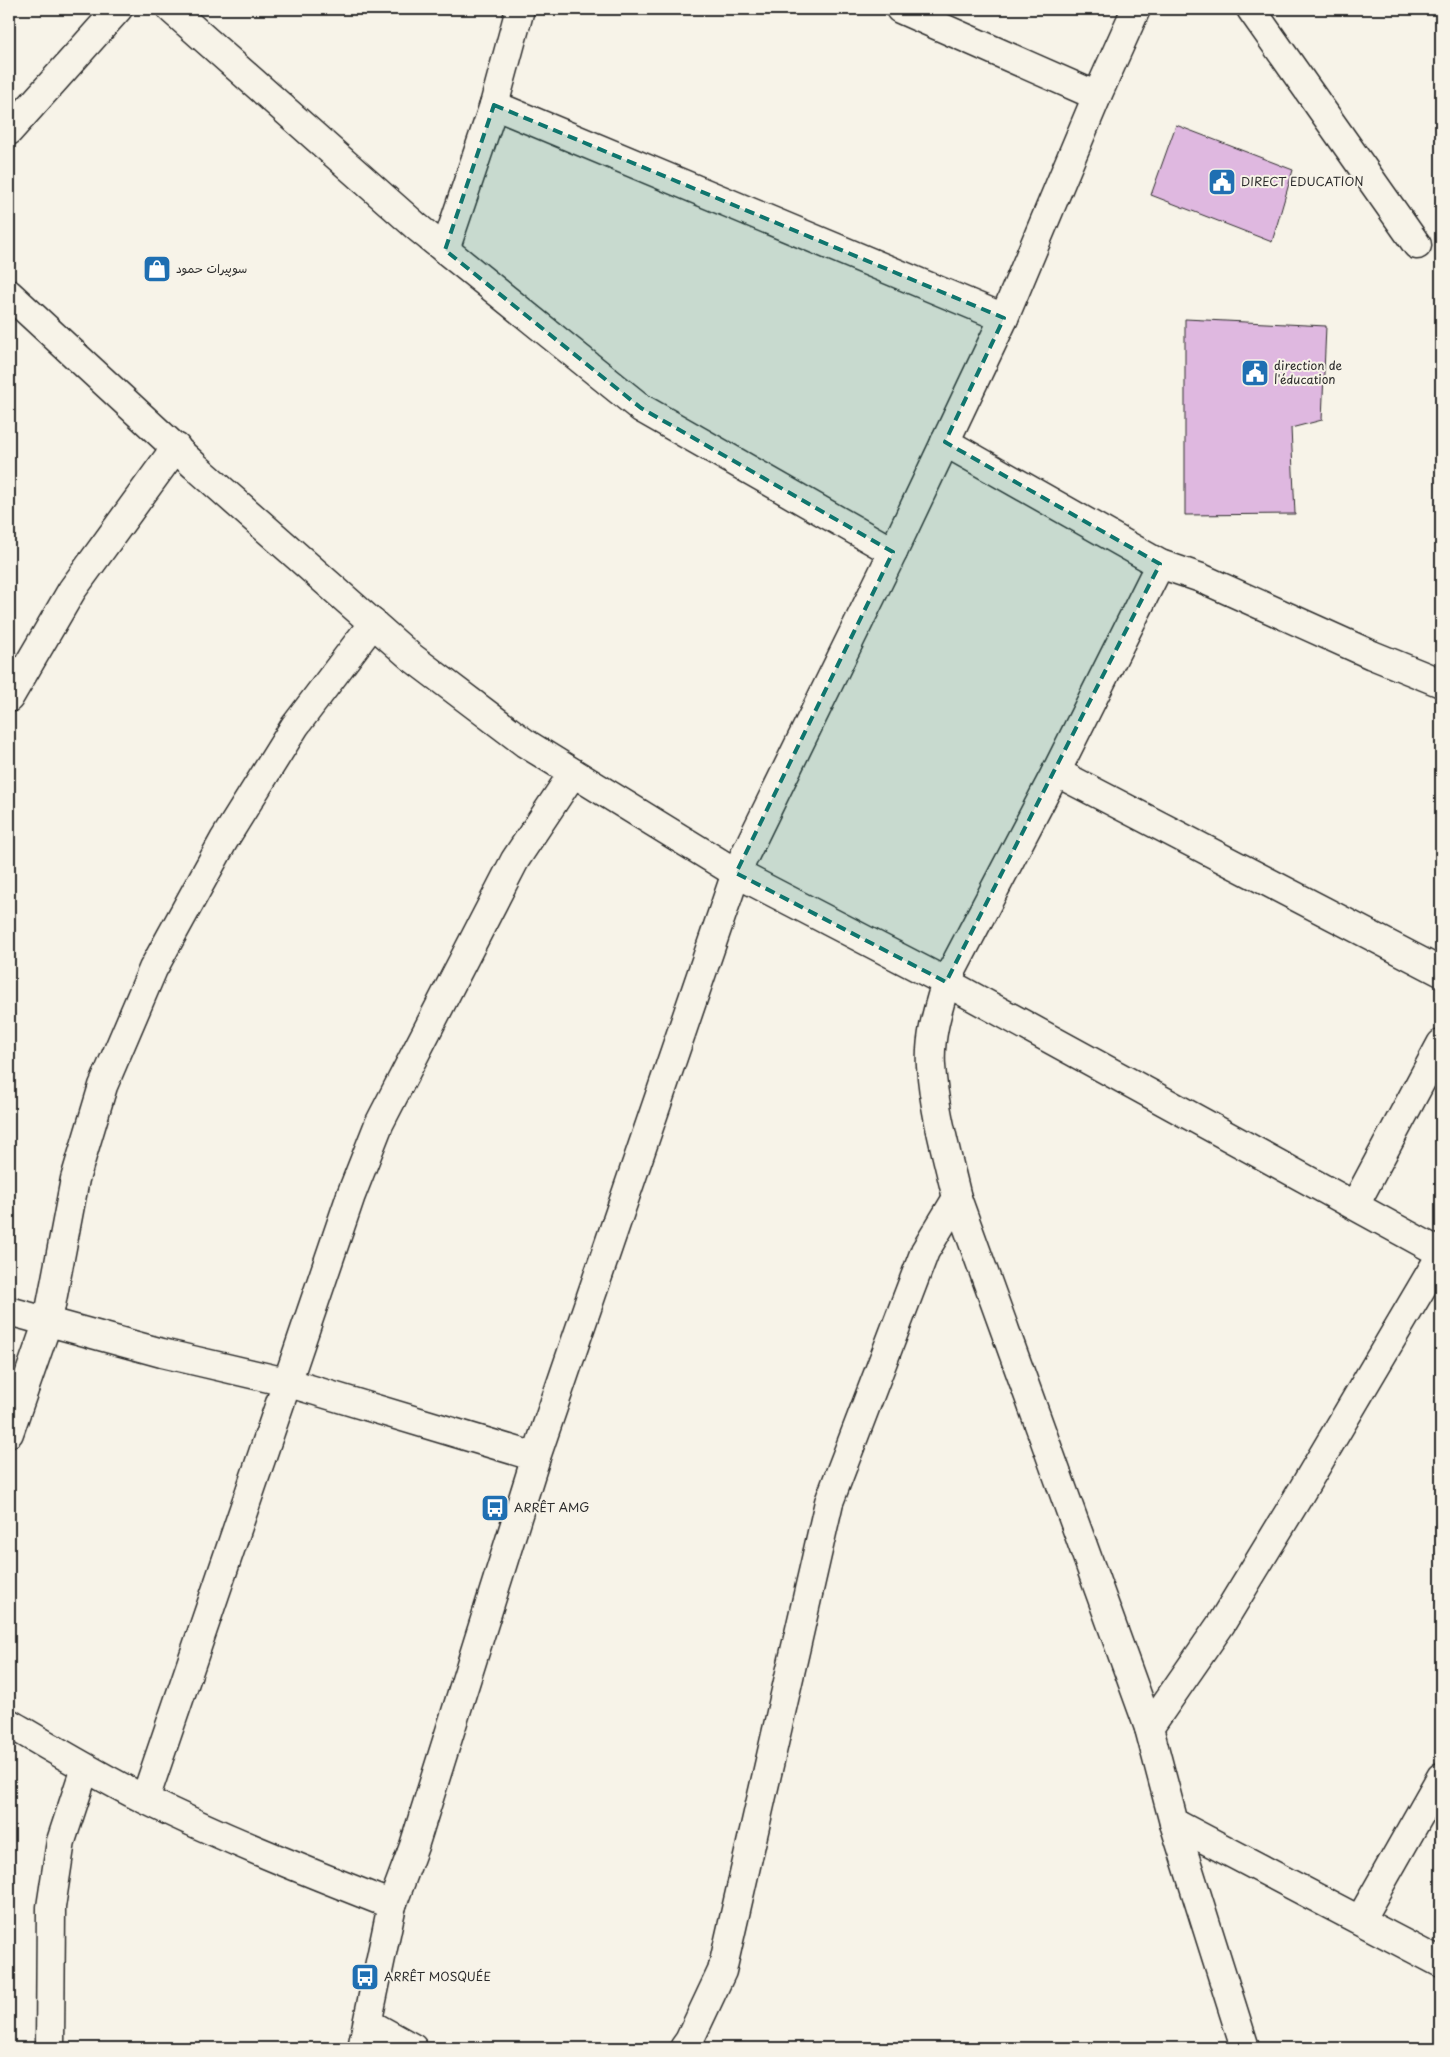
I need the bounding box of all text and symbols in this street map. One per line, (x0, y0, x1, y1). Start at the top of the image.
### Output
public building icon: DIRECT EDUCATION (1207, 167, 1237, 197)
place label: DIRECT EDUCATION (1241, 172, 1364, 190)
shop icon: سوپيرات حمود (142, 254, 172, 284)
place label: سوپيرات حمود (176, 259, 247, 277)
place label: direction de l'éducation (1274, 356, 1343, 388)
public building icon: direction de l'éducation (1240, 358, 1270, 388)
bus stop icon: ARRÊT AMG (480, 1493, 510, 1523)
place label: ARRÊT AMG (514, 1498, 589, 1516)
bus stop icon: ARRÊT MOSQUÉE (350, 1962, 380, 1992)
place label: ARRÊT MOSQUÉE (384, 1967, 491, 1985)

